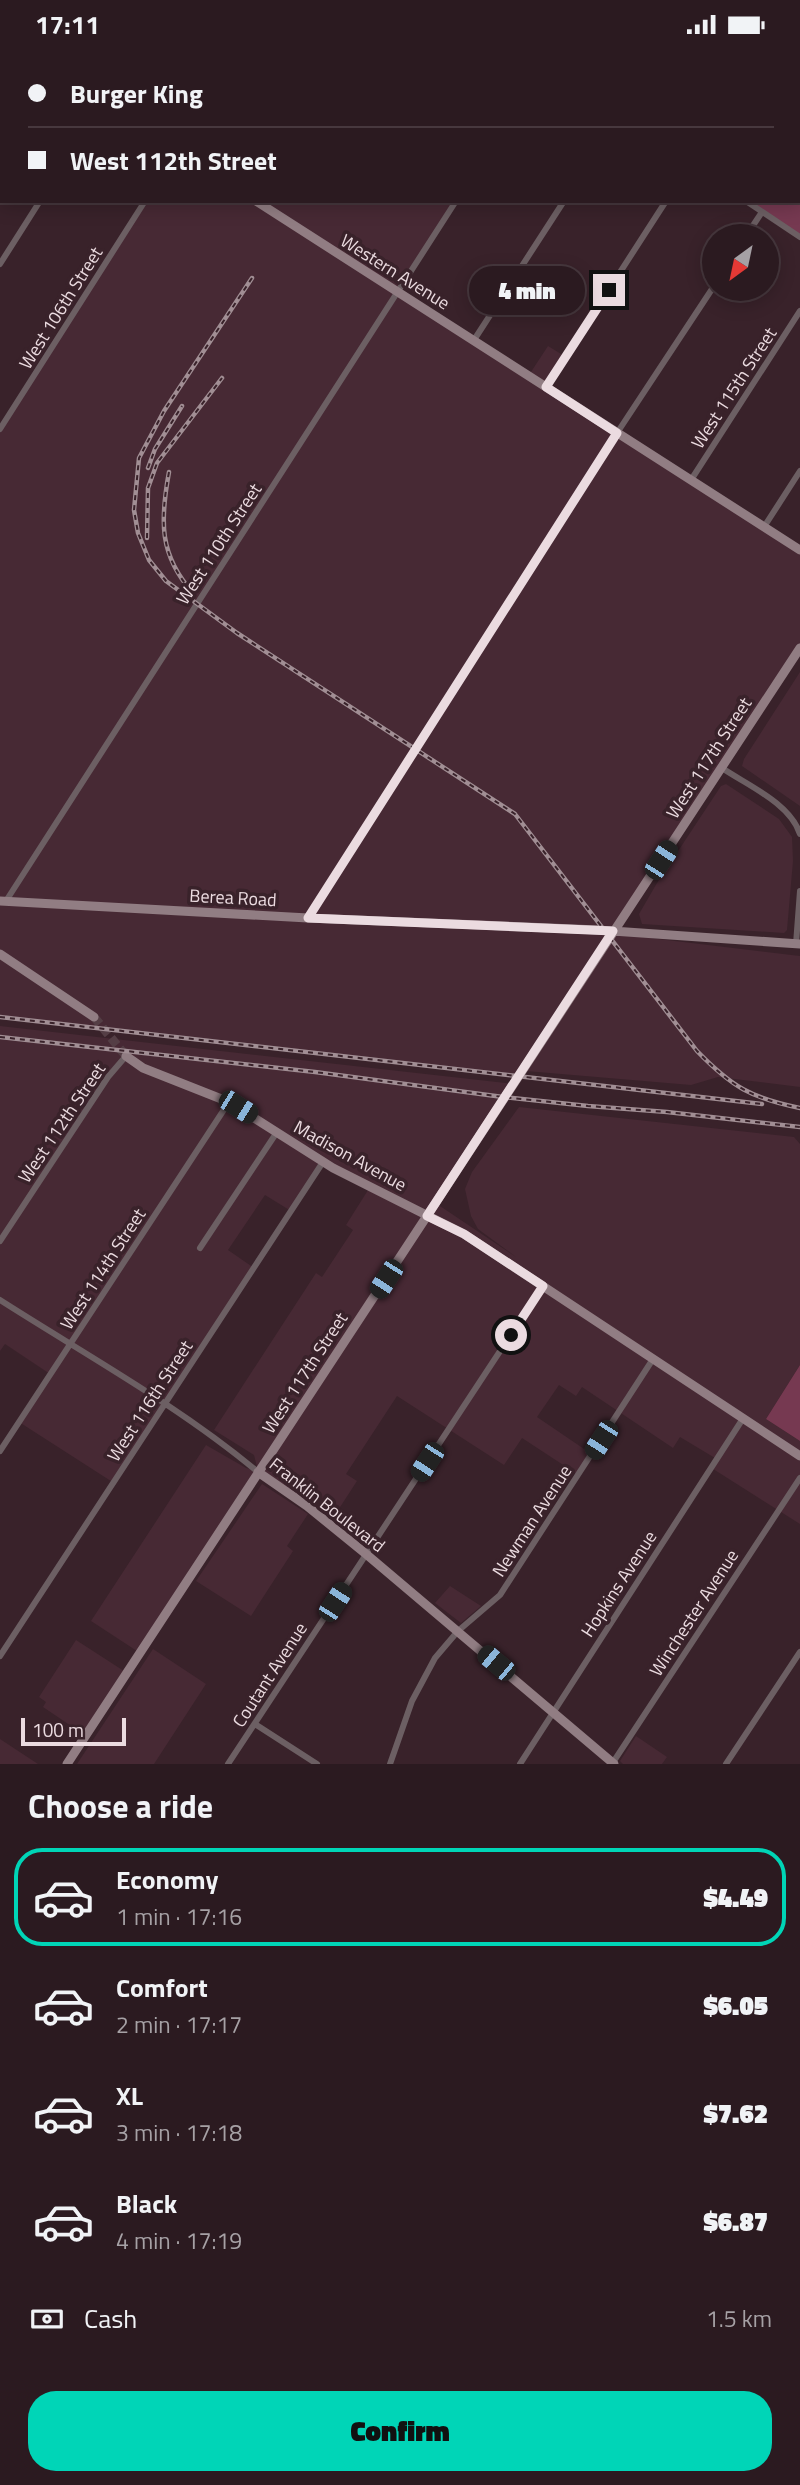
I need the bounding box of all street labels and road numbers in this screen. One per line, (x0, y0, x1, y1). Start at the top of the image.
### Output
street label: Western Avenue (335, 227, 455, 316)
street label: West 106th Street (12, 241, 109, 374)
street label: West 115th Street (684, 321, 783, 454)
street label: West 110th Street (169, 477, 268, 610)
street label: West 117th Street (659, 691, 758, 824)
street label: Berea Road (189, 882, 277, 913)
street label: West 112th Street (11, 1057, 112, 1188)
street label: Madison Avenue (289, 1113, 412, 1198)
street label: West 114th Street (53, 1202, 152, 1335)
street label: West 117th Street (255, 1306, 354, 1439)
street label: West 116th Street (100, 1334, 199, 1467)
street label: Franklin Boulevard (264, 1451, 391, 1559)
street label: Newman Avenue (485, 1459, 578, 1582)
street label: Hopkins Avenue (574, 1525, 663, 1642)
street label: Winchester Avenue (642, 1544, 745, 1681)
street label: Coutant Avenue (226, 1617, 314, 1732)

